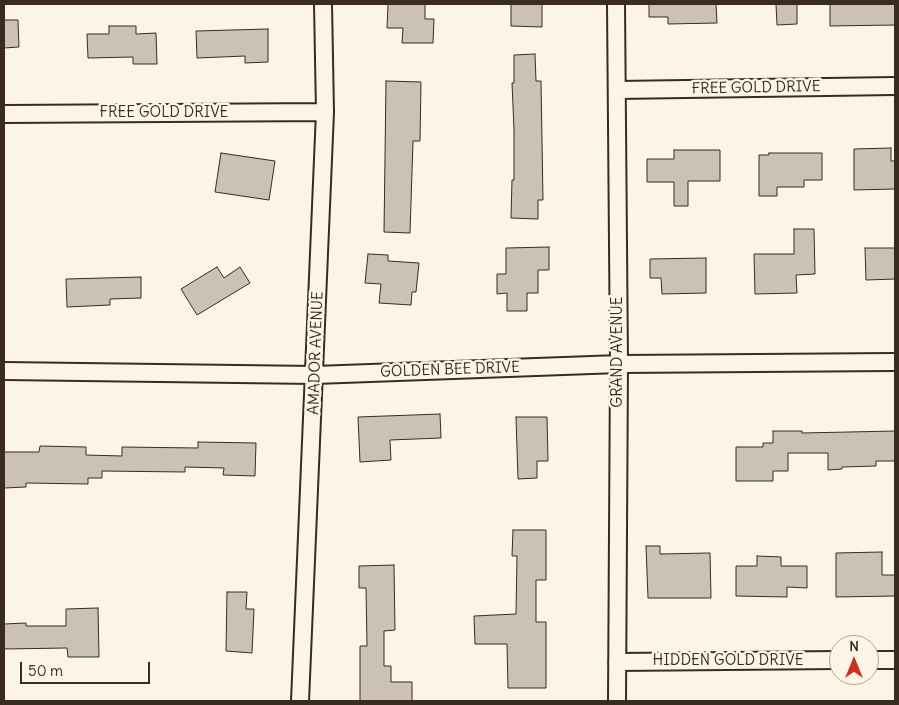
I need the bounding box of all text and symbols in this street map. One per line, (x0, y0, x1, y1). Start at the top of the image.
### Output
street label: FREE GOLD DRIVE (691, 78, 821, 98)
street label: FREE GOLD DRIVE (100, 104, 228, 122)
street label: AMADOR AVENUE (305, 291, 327, 415)
street label: GRAND AVENUE (609, 296, 627, 408)
street label: GOLDEN BEE DRIVE (380, 359, 520, 381)
north arrow (829, 635, 879, 685)
text: N (849, 637, 859, 655)
scale bar (22, 652, 152, 684)
street label: HIDDEN GOLD DRIVE (652, 652, 804, 670)
text: 50 m (28, 661, 63, 680)

